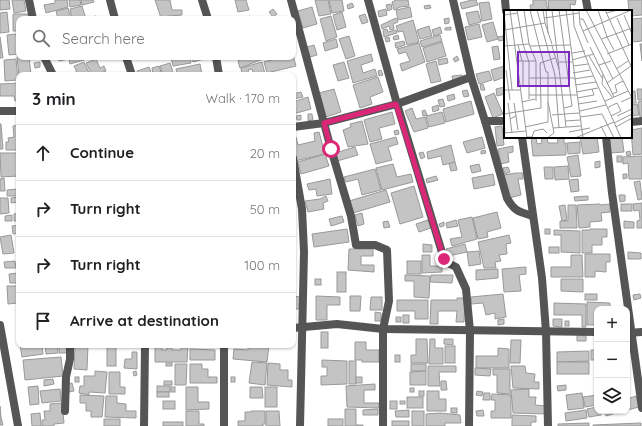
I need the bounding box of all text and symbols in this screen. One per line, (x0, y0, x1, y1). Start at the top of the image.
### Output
inset map (504, 10, 632, 138)
search box (16, 16, 296, 60)
icon: search (30, 27, 52, 49)
text: Search here (62, 29, 145, 48)
text: 3 min (32, 88, 76, 109)
text: Walk · 170 m (205, 90, 280, 106)
route start (322, 140, 340, 158)
icon: ahead (32, 142, 54, 164)
text: Continue (70, 143, 134, 162)
text: 20 m (250, 145, 280, 161)
icon: right (32, 198, 54, 220)
text: Turn right (70, 199, 141, 218)
text: 50 m (250, 201, 280, 217)
route end (435, 250, 453, 268)
icon: right (32, 254, 54, 276)
text: Turn right (70, 255, 141, 274)
text: 100 m (244, 257, 280, 273)
map controls (594, 306, 630, 414)
button: + (594, 306, 630, 342)
icon: arrive (32, 310, 54, 332)
text: Arrive at destination (70, 311, 219, 330)
button: − (594, 342, 630, 378)
button: layers (594, 378, 630, 414)

